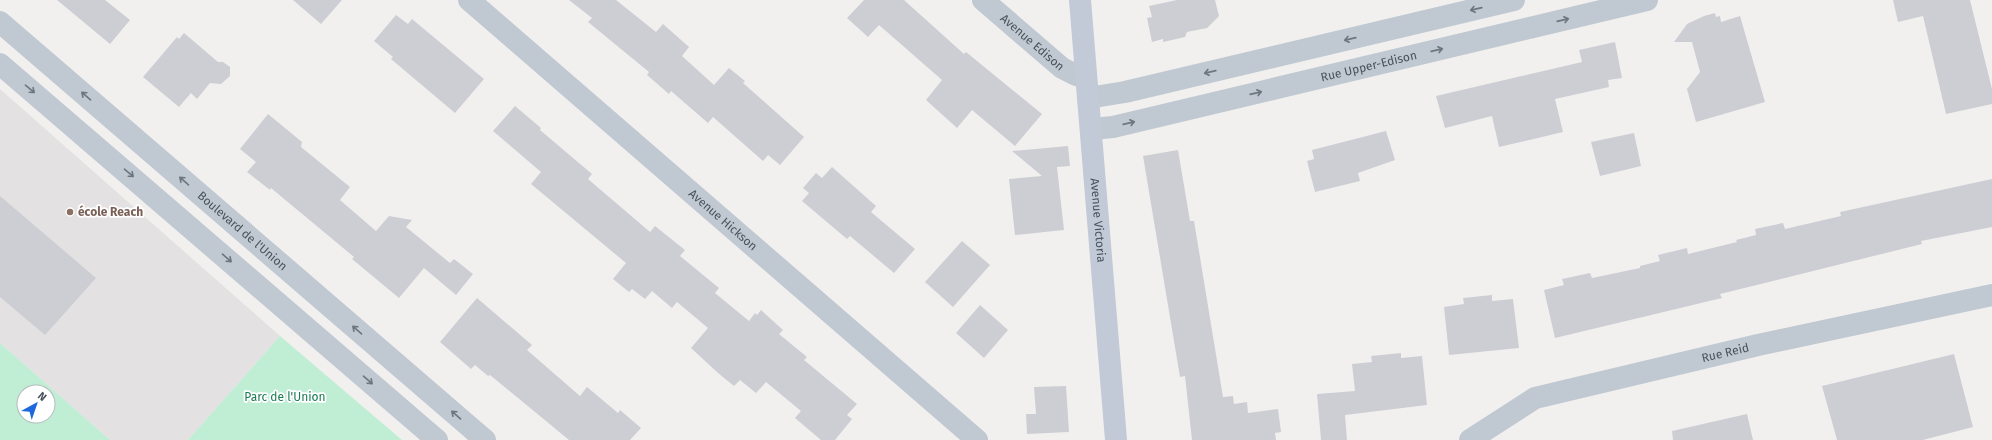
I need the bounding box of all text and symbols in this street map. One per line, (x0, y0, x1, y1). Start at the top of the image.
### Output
one-way arrow (1470, 6, 1483, 13)
street label: Avenue Edison (998, 11, 1067, 74)
one-way arrow (1556, 16, 1569, 23)
one-way arrow (1344, 35, 1357, 43)
one-way arrow (1430, 46, 1443, 53)
street label: Rue Upper-Edison (1319, 48, 1418, 84)
one-way arrow (1203, 69, 1216, 76)
one-way arrow (24, 85, 35, 94)
one-way arrow (1249, 89, 1262, 96)
one-way arrow (81, 92, 91, 101)
one-way arrow (1122, 119, 1135, 126)
one-way arrow (123, 169, 134, 178)
one-way arrow (179, 177, 190, 186)
street label: Avenue Victoria (1088, 178, 1108, 263)
street label: Avenue Hickson (686, 186, 760, 253)
street label: Boulevard de l'Union (195, 189, 290, 273)
place label: école Reach (78, 205, 143, 219)
marker: école Reach (65, 207, 75, 217)
one-way arrow (222, 254, 233, 263)
one-way arrow (352, 325, 363, 334)
street label: Rue Reid (1700, 340, 1750, 365)
one-way arrow (363, 375, 373, 384)
north arrow (16, 384, 56, 424)
text: N (35, 389, 49, 404)
park label: Parc de l'Union (244, 390, 326, 404)
one-way arrow (451, 410, 461, 419)

